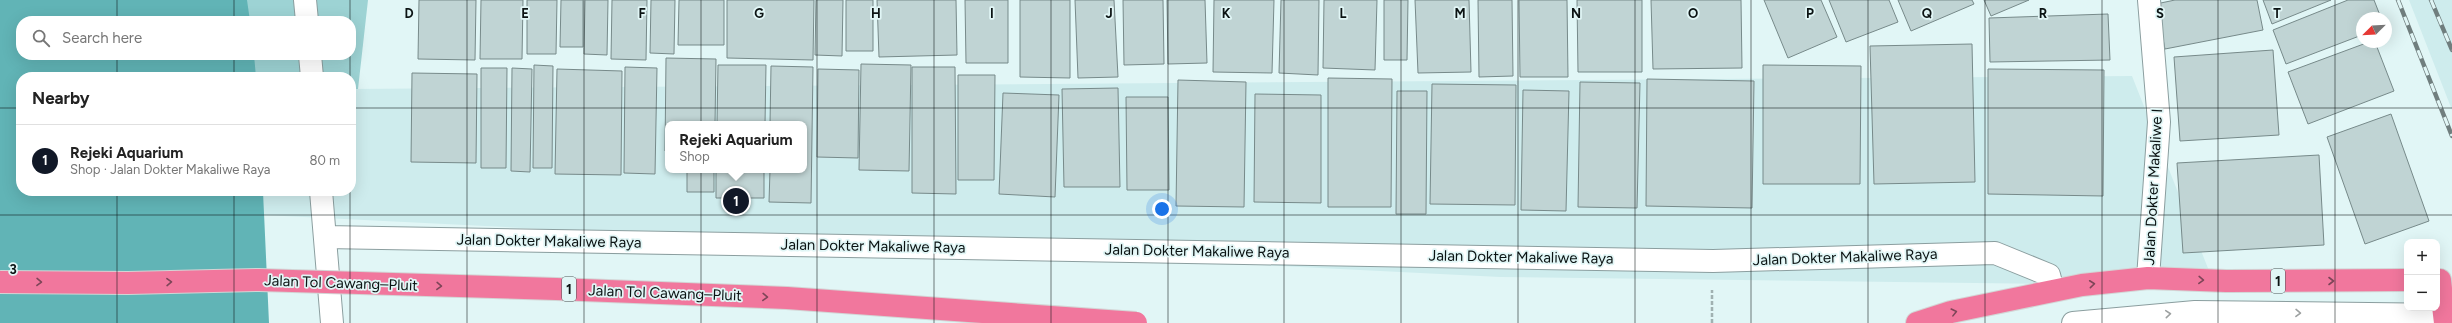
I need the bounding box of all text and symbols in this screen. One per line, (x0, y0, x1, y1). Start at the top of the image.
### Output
text: D (404, 6, 414, 21)
text: E (521, 6, 529, 21)
text: F (638, 6, 646, 21)
text: G (754, 6, 764, 21)
text: H (871, 6, 881, 21)
text: I (990, 6, 994, 21)
text: J (1105, 6, 1113, 21)
text: K (1222, 6, 1231, 21)
text: L (1340, 6, 1347, 21)
text: M (1454, 6, 1466, 21)
text: N (1571, 6, 1581, 21)
text: O (1688, 6, 1698, 21)
text: P (1806, 6, 1814, 21)
text: Q (1922, 6, 1932, 21)
text: R (2039, 6, 2048, 21)
text: S (2156, 6, 2164, 21)
text: T (2273, 6, 2281, 21)
north arrow (2356, 12, 2392, 48)
search box (16, 16, 356, 60)
icon: search (30, 27, 52, 49)
text: Search here (62, 29, 142, 47)
text: Nearby (32, 88, 90, 108)
street label: Jalan Dokter Makaliwe I (2140, 108, 2166, 266)
popup (665, 121, 807, 173)
text: Rejeki Aquarium (679, 131, 793, 149)
text: Rejeki Aquarium (70, 144, 183, 162)
text: Shop (679, 149, 710, 164)
text: 1 (42, 153, 48, 168)
text: 80 m (309, 153, 340, 168)
text: Shop · Jalan Dokter Makaliwe Raya (70, 162, 270, 177)
pin: 1 (723, 186, 749, 216)
your location (1152, 199, 1172, 219)
street label: Jalan Dokter Makaliwe Raya (456, 230, 642, 252)
street label: Jalan Dokter Makaliwe Raya (780, 235, 966, 257)
map controls (2404, 239, 2440, 311)
button: + (2404, 239, 2440, 275)
street label: Jalan Dokter Makaliwe Raya (1104, 240, 1290, 262)
street label: Jalan Dokter Makaliwe Raya (1752, 245, 1938, 269)
street label: Jalan Dokter Makaliwe Raya (1428, 246, 1614, 268)
text: 3 (9, 262, 17, 277)
road number: 1 (2271, 269, 2285, 293)
street label: Jalan Tol Cawang–Pluit (264, 271, 419, 295)
one-way arrow (2198, 275, 2204, 284)
button: − (2404, 275, 2440, 311)
road number: 1 (562, 277, 576, 301)
one-way arrow (2328, 277, 2334, 285)
one-way arrow (36, 278, 42, 286)
one-way arrow (166, 278, 172, 287)
one-way arrow (2089, 279, 2095, 288)
one-way arrow (436, 281, 442, 290)
street label: Jalan Tol Cawang–Pluit (588, 281, 743, 305)
one-way arrow (762, 293, 768, 301)
one-way arrow (1951, 308, 1957, 316)
one-way arrow (2295, 309, 2301, 317)
one-way arrow (2165, 310, 2171, 319)

